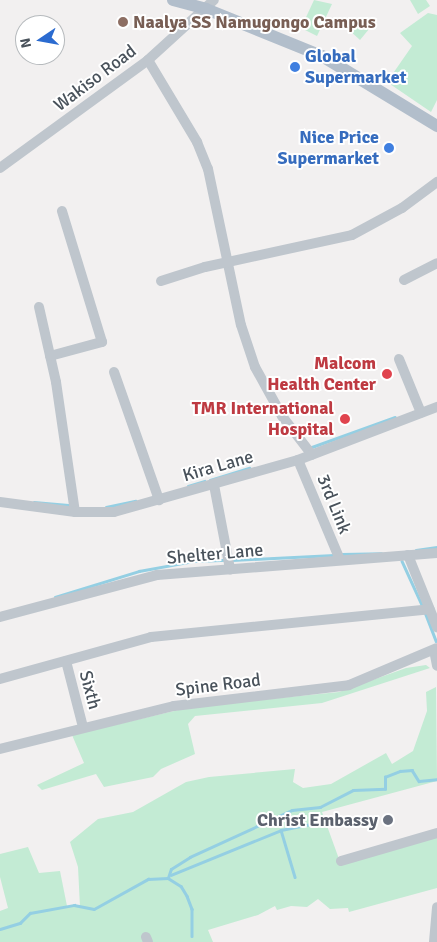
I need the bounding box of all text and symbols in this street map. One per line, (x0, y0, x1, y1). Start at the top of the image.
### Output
place label: Naalya SS Namugongo Campus (133, 11, 376, 33)
north arrow (15, 15, 65, 65)
marker: Naalya SS Namugongo Campus (117, 16, 129, 28)
text: N (16, 36, 35, 50)
street label: Wakiso Road (50, 40, 140, 116)
place label: Global Supermarket (305, 46, 406, 88)
marker: Global Supermarket (289, 61, 301, 73)
place label: Nice Price Supermarket (278, 127, 379, 170)
marker: Nice Price Supermarket (383, 142, 395, 154)
place label: Malcom Health Center (267, 353, 376, 396)
marker: Malcom Health Center (380, 367, 394, 381)
place label: TMR International Hospital (192, 398, 334, 440)
marker: TMR International Hospital (338, 412, 352, 426)
street label: Kira Lane (180, 446, 256, 486)
street label: 3rd Link (312, 471, 356, 537)
street label: Shelter Lane (166, 539, 264, 569)
street label: Sixth (74, 668, 106, 712)
street label: Spine Road (174, 669, 262, 701)
place label: Christ Embassy (257, 809, 378, 831)
marker: Christ Embassy (382, 814, 394, 826)

